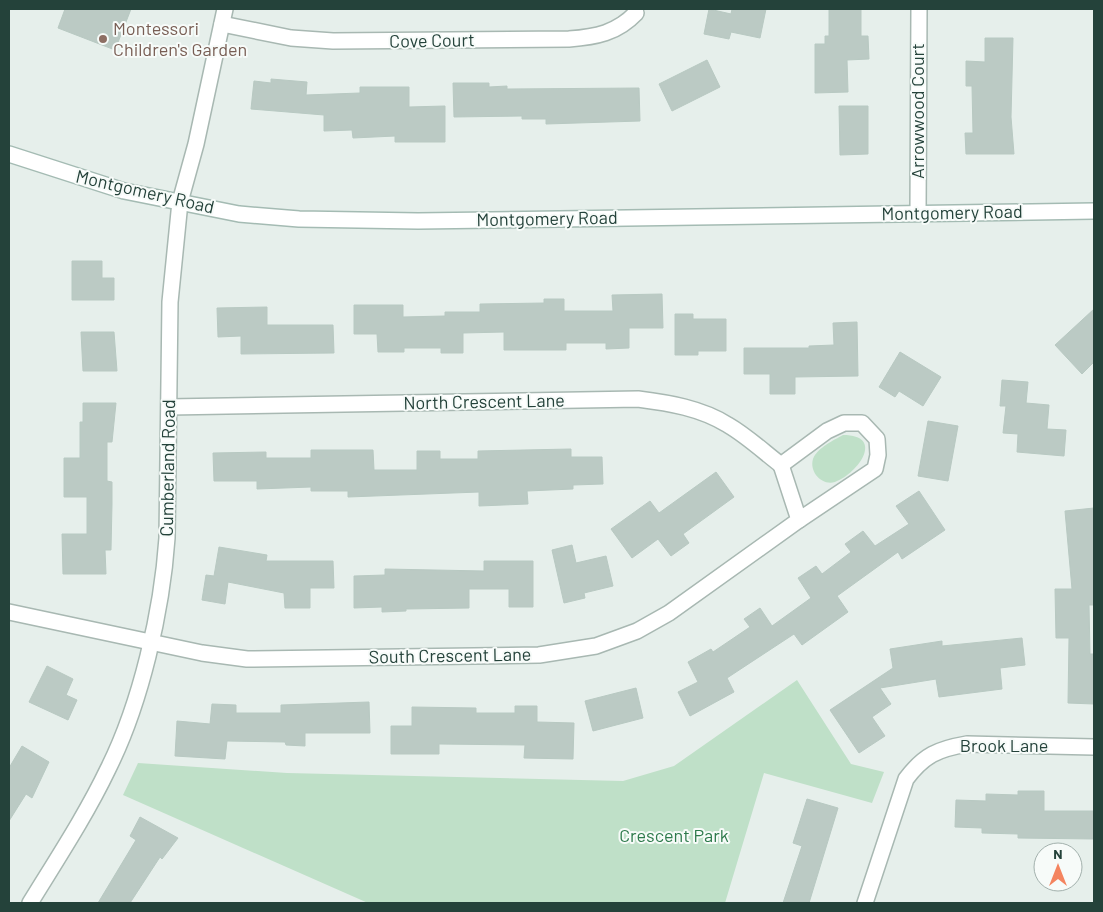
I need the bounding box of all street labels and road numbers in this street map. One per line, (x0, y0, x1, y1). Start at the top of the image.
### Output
street label: Cove Court (389, 28, 475, 52)
street label: Arrowwood Court (906, 43, 928, 179)
street label: Montgomery Road (74, 164, 217, 218)
street label: Montgomery Road (881, 200, 1023, 224)
street label: Montgomery Road (476, 206, 618, 230)
street label: North Crescent Lane (403, 389, 565, 413)
street label: Cumberland Road (155, 399, 179, 537)
street label: South Crescent Lane (368, 643, 531, 667)
street label: Brook Lane (960, 734, 1048, 756)

